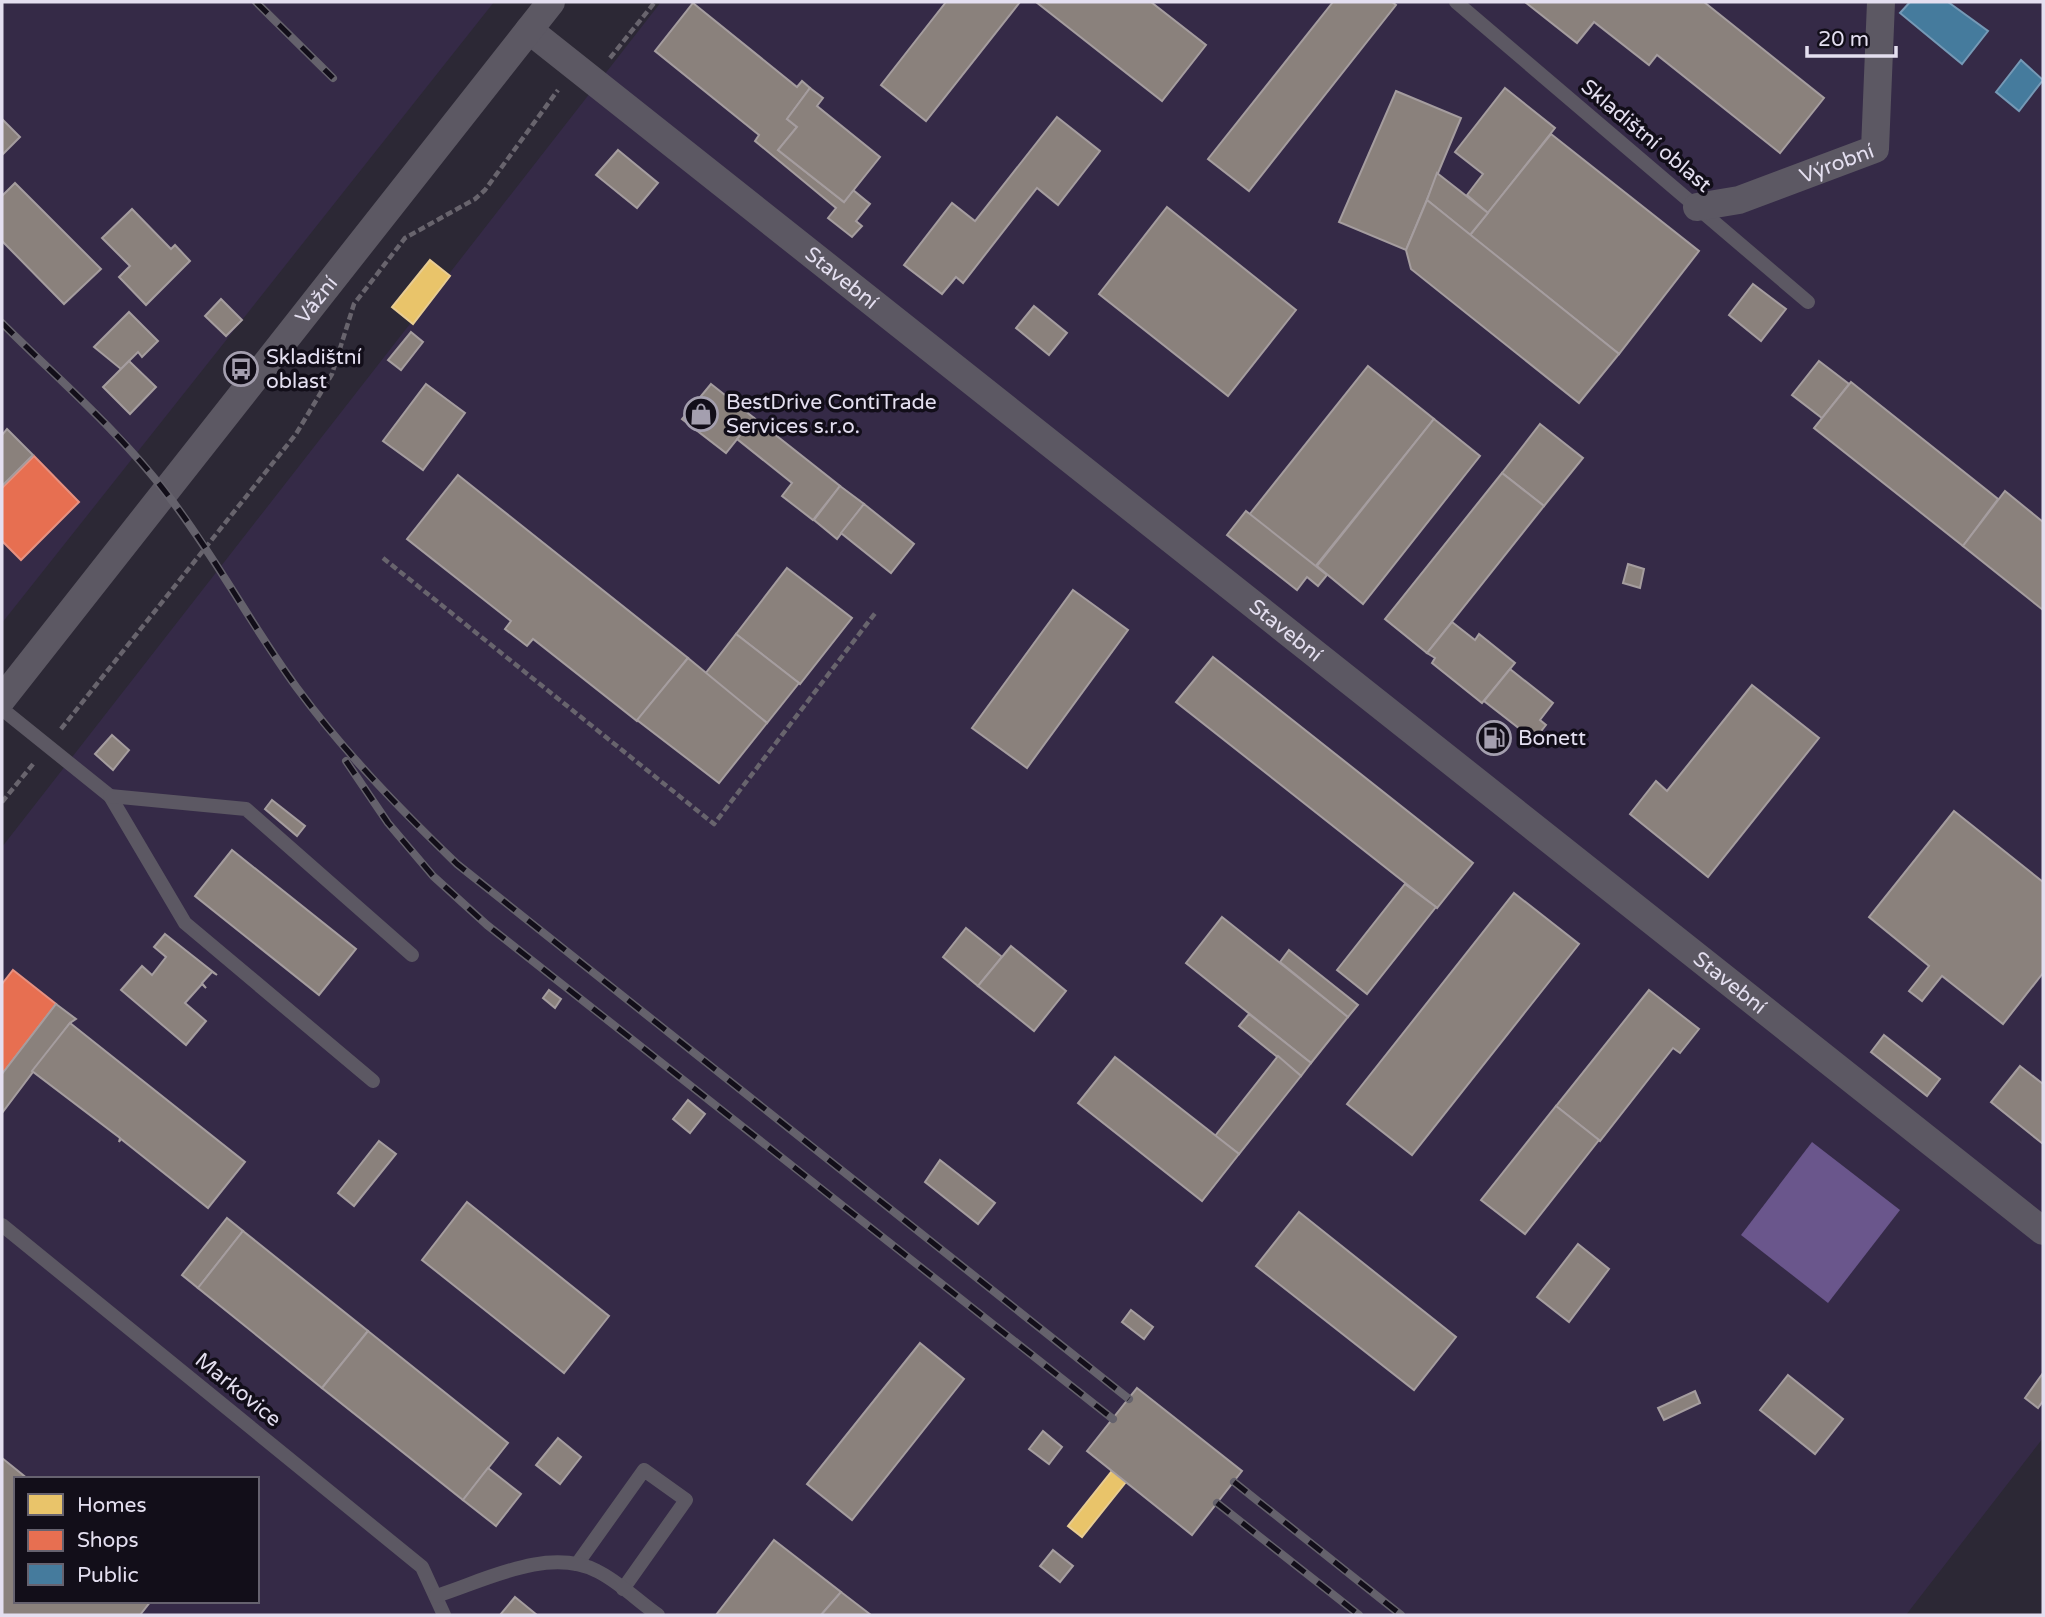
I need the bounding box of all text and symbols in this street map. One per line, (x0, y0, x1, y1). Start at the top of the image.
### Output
scale bar (1807, 14, 1896, 58)
text: 20 m (1818, 27, 1869, 52)
street label: Skladištní oblast (1576, 74, 1716, 198)
street label: Výrobní (1796, 138, 1877, 189)
street label: Stavební (800, 241, 883, 315)
street label: Vážní (290, 271, 343, 329)
place label: Skladištní oblast (266, 345, 362, 394)
bus stop icon: Skladištní oblast (222, 350, 260, 388)
place label: BestDrive ContiTrade Services s.r.o. (726, 390, 937, 439)
shop icon: BestDrive ContiTrade Services s.r.o. (682, 395, 720, 433)
street label: Stavební (1244, 594, 1327, 667)
fuel station icon: Bonett (1475, 719, 1513, 757)
place label: Bonett (1518, 726, 1586, 751)
street label: Stavební (1688, 946, 1772, 1019)
street label: Markovice (190, 1348, 286, 1432)
legend (14, 1477, 259, 1603)
text: Homes (77, 1493, 147, 1518)
text: Shops (77, 1528, 139, 1553)
text: Public (77, 1563, 139, 1588)

